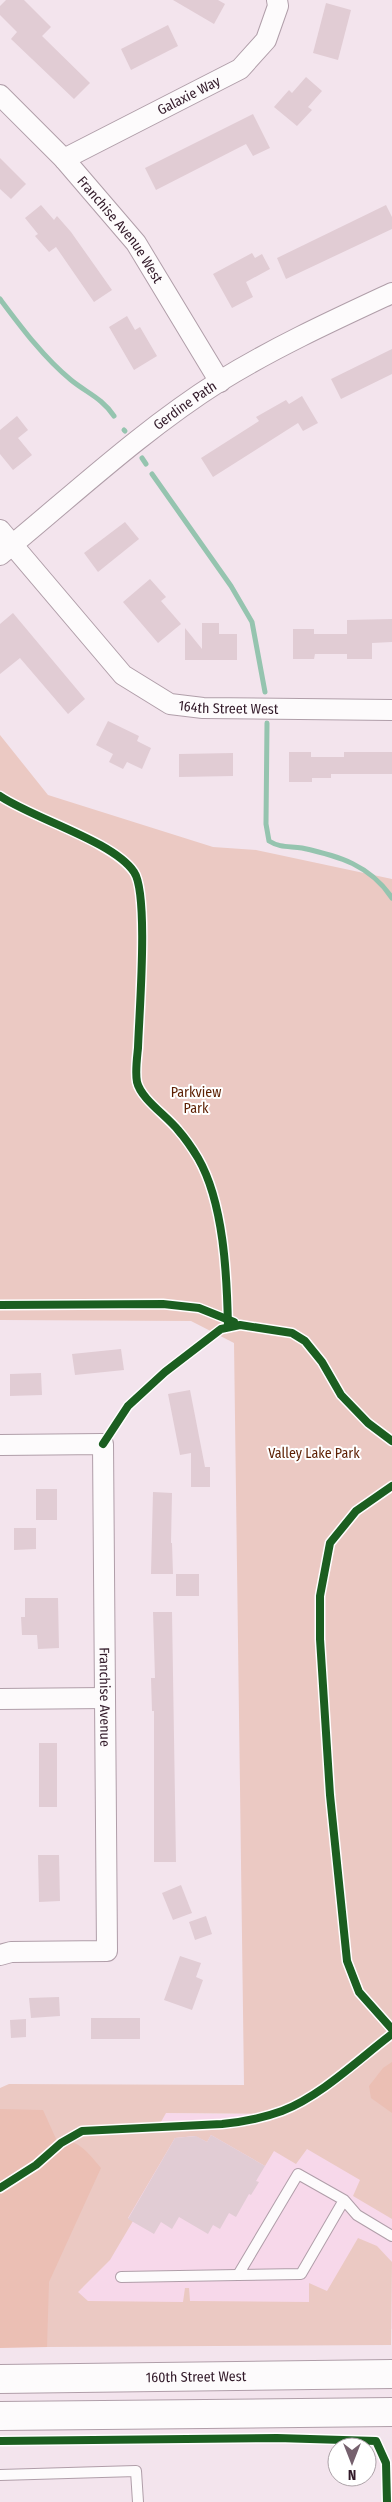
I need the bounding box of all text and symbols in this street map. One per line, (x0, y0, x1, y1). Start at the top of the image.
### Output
street label: Galaxie Way (155, 72, 224, 119)
street label: Franchise Avenue West (74, 173, 166, 287)
street label: Gerdine Path (150, 377, 220, 434)
street label: 164th Street West (177, 697, 279, 718)
park label: Parkview Park (171, 1084, 221, 1117)
park label: Valley Lake Park (268, 1445, 360, 1462)
street label: Franchise Avenue (96, 1647, 113, 1747)
street label: 160th Street West (146, 2368, 247, 2386)
north arrow (327, 2437, 377, 2487)
text: N (348, 2466, 356, 2483)

